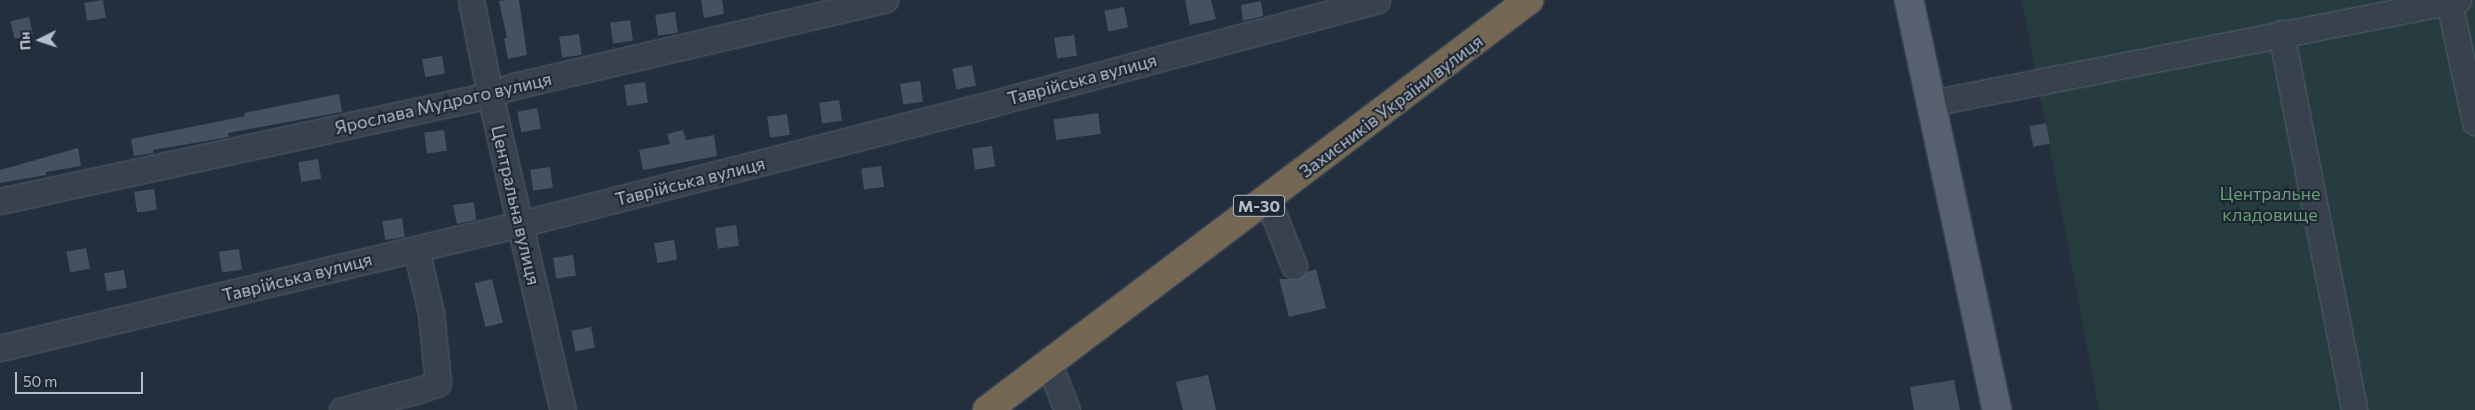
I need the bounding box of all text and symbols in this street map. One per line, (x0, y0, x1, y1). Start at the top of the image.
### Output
north arrow (15, 15, 65, 65)
street label: Захисників України вулиця (1295, 30, 1487, 182)
text: Пн (15, 31, 34, 51)
street label: Таврійська вулиця (1005, 49, 1159, 109)
street label: Ярослава Мудрого вулиця (332, 67, 554, 139)
street label: Центральна вулиця (487, 123, 545, 287)
street label: Таврійська вулиця (613, 152, 767, 210)
park label: Центральне кладовище (2219, 183, 2321, 225)
road number: М-30 (1233, 192, 1285, 220)
street label: Таврійська вулиця (220, 248, 374, 306)
scale bar (18, 362, 145, 394)
text: 50 m (23, 372, 57, 390)

